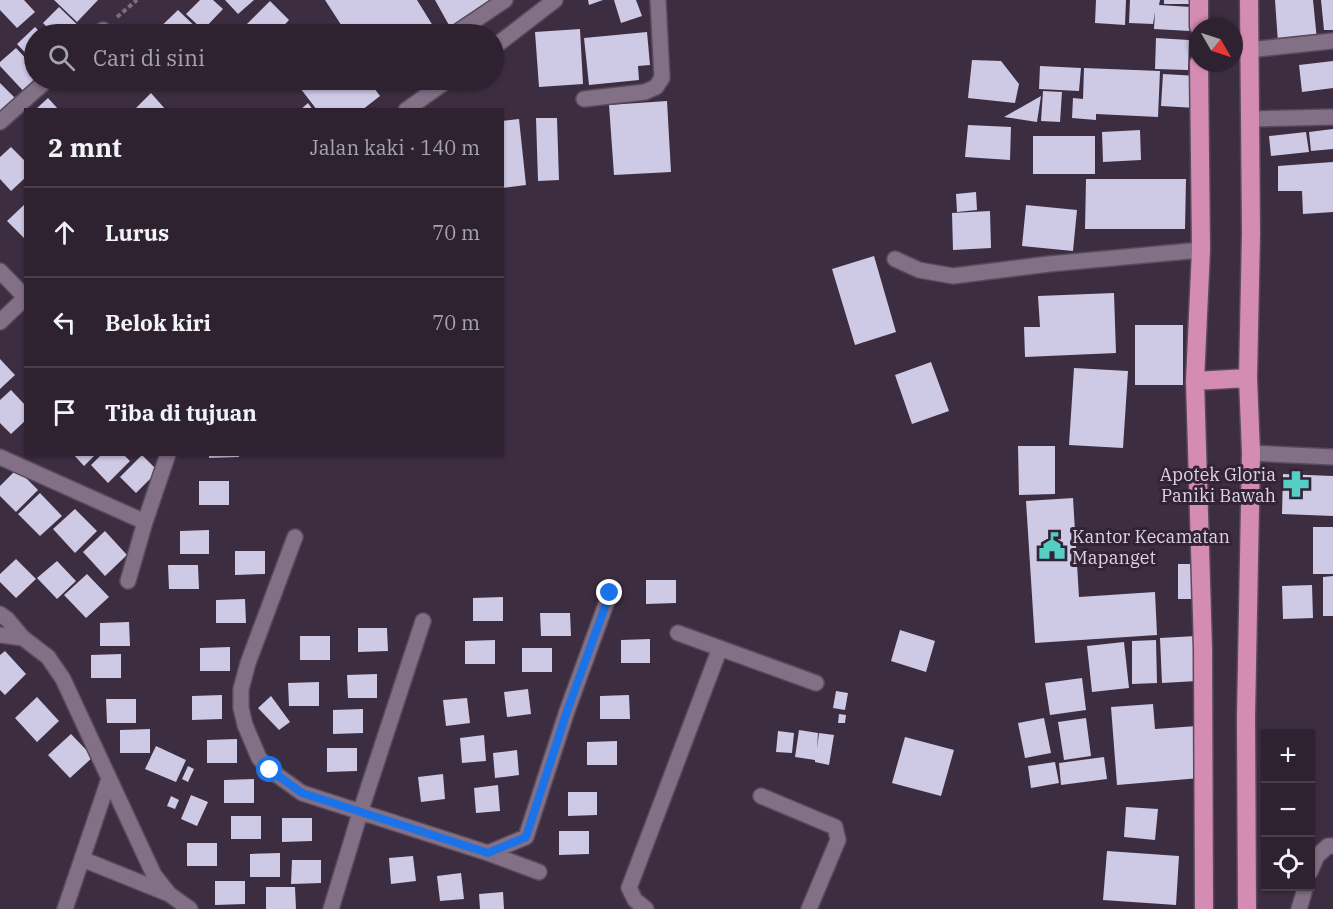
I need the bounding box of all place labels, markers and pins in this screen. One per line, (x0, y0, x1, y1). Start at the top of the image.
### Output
place label: Apotek Gloria Paniki Bawah (1160, 463, 1276, 507)
pharmacy icon: Apotek Gloria Paniki Bawah (1281, 469, 1311, 499)
place label: Kantor Kecamatan Mapanget (1072, 525, 1230, 569)
public building icon: Kantor Kecamatan Mapanget (1037, 531, 1067, 561)

